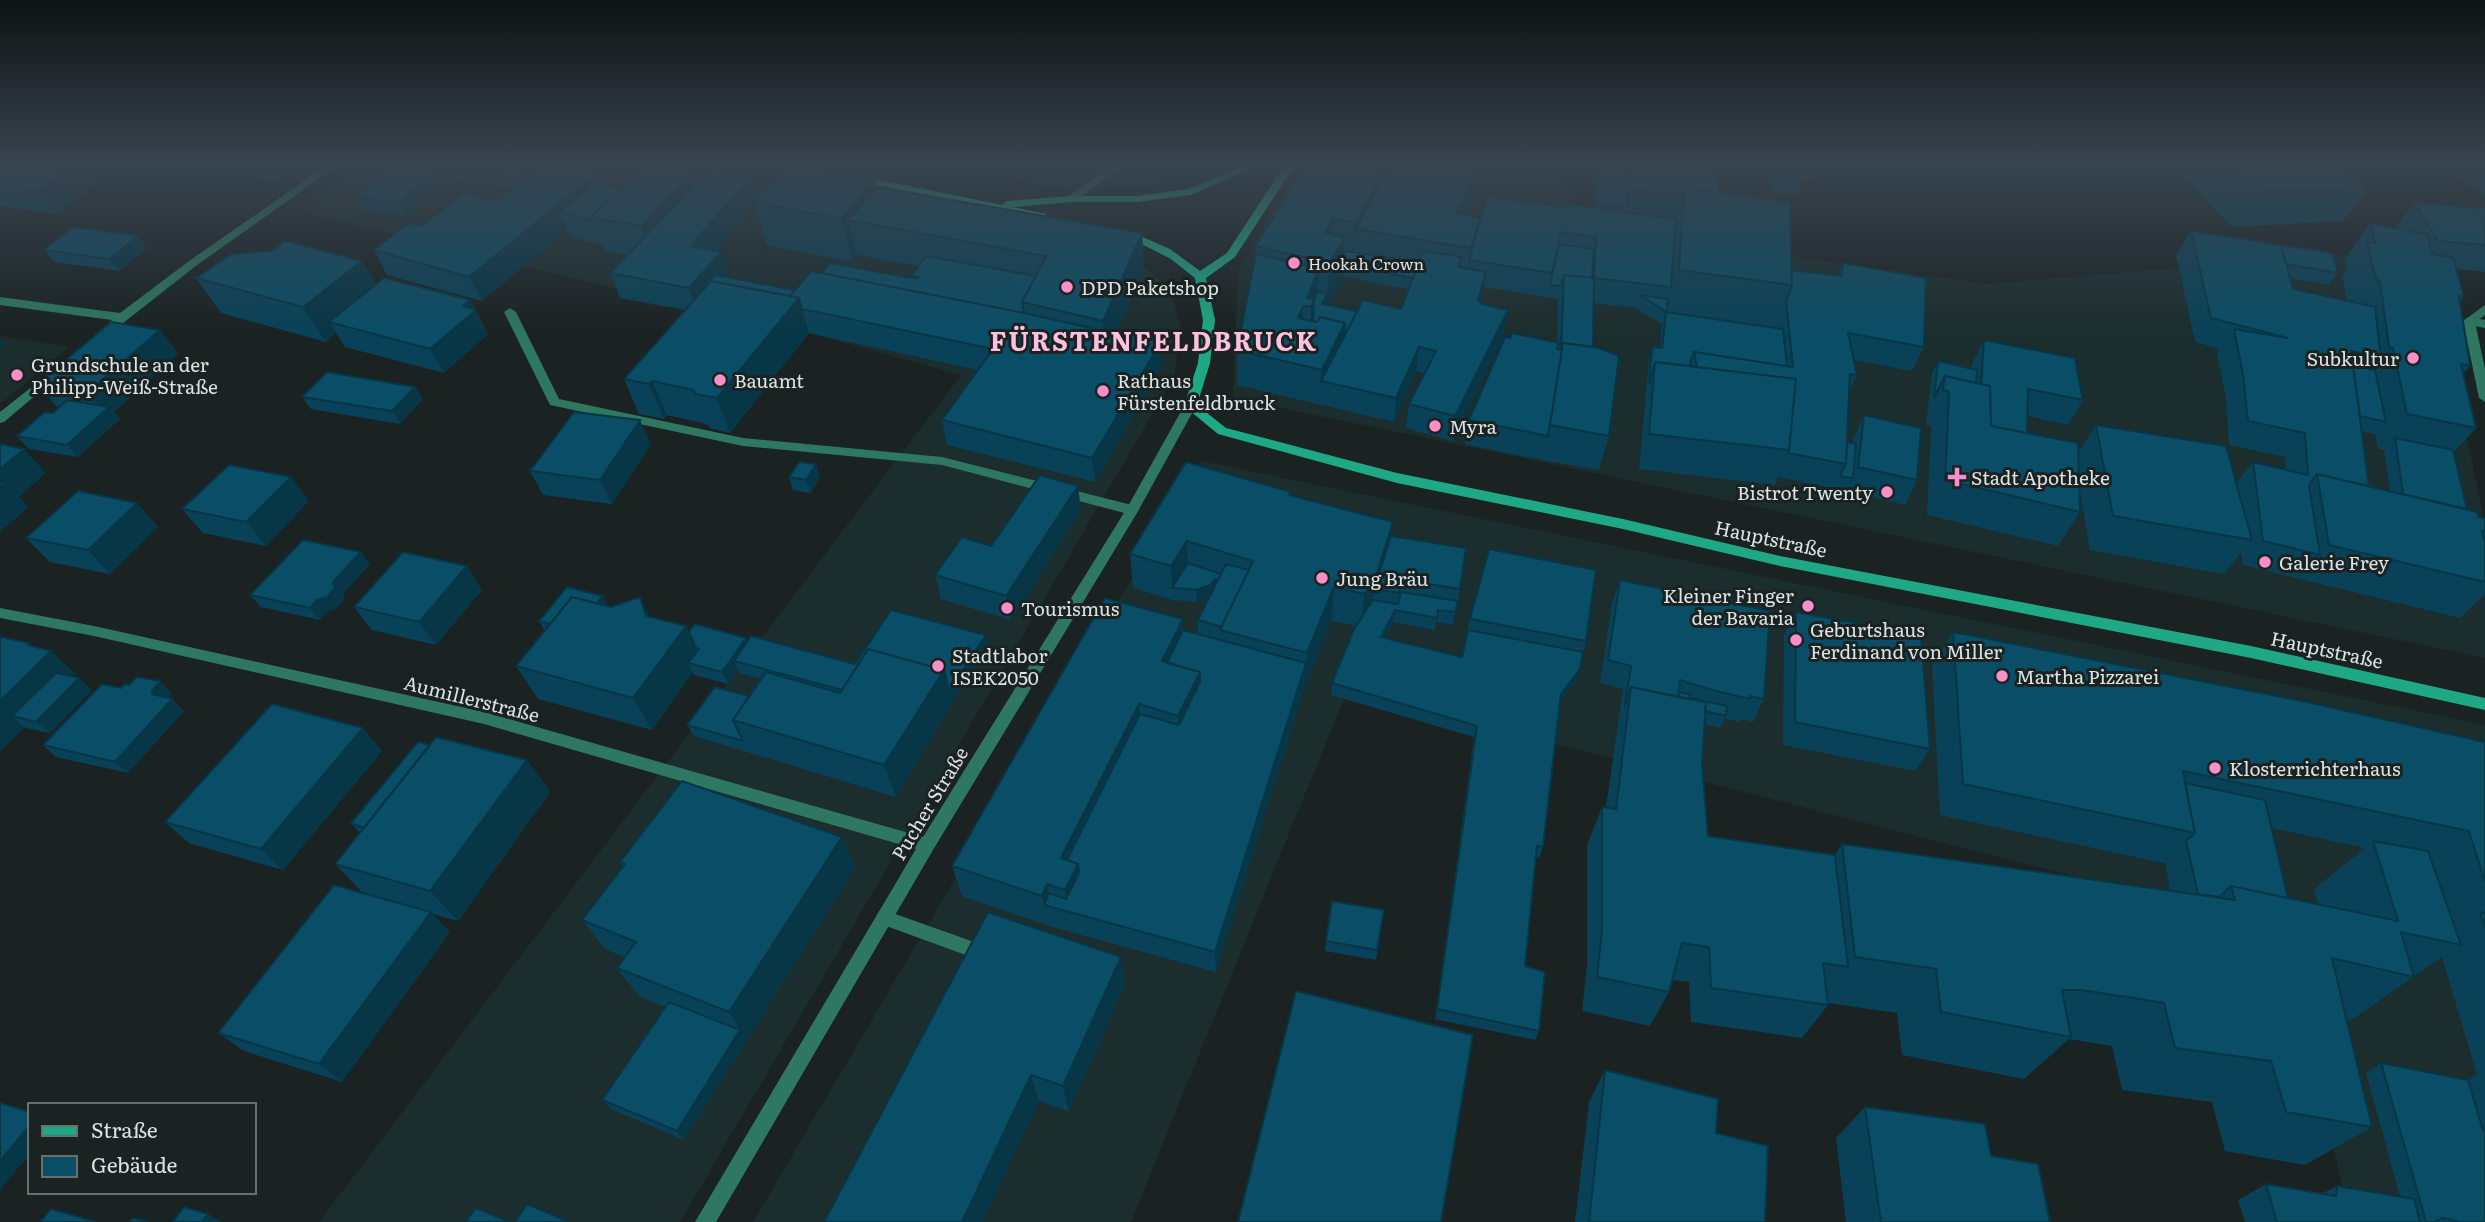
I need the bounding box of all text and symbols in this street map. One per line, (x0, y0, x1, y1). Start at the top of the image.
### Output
place label: Hookah Crown (1308, 251, 1425, 275)
marker: Hookah Crown (1286, 255, 1302, 271)
place label: DPD Paketshop (1081, 273, 1219, 301)
marker: DPD Paketshop (1059, 279, 1075, 295)
district label: FÜRSTENFELDBRUCK (990, 320, 1318, 359)
place label: Subkultur (2307, 344, 2399, 372)
place label: Grundschule an der Philipp-Weiß-Straße (31, 350, 218, 400)
marker: Subkultur (2405, 350, 2421, 366)
place label: Bauamt (734, 366, 804, 394)
place label: Rathaus Fürstenfeldbruck (1117, 366, 1276, 416)
marker: Grundschule an der Philipp-Weiß-Straße (9, 367, 25, 383)
marker: Bauamt (712, 372, 728, 388)
marker: Rathaus Fürstenfeldbruck (1095, 383, 1111, 399)
place label: Myra (1449, 412, 1497, 440)
marker: Myra (1427, 418, 1443, 434)
place label: Stadt Apotheke (1971, 463, 2110, 491)
marker: Stadt Apotheke (1949, 469, 1965, 485)
place label: Bistrot Twenty (1737, 478, 1873, 506)
marker: Bistrot Twenty (1879, 484, 1895, 500)
street label: Hauptstraße (1712, 512, 1830, 564)
place label: Galerie Frey (2279, 548, 2389, 576)
marker: Galerie Frey (2257, 554, 2273, 570)
place label: Jung Bräu (1336, 564, 1428, 592)
marker: Jung Bräu (1314, 570, 1330, 586)
place label: Kleiner Finger der Bavaria (1663, 581, 1795, 631)
place label: Tourismus (1021, 594, 1120, 622)
marker: Kleiner Finger der Bavaria (1800, 598, 1816, 614)
marker: Tourismus (999, 600, 1015, 616)
place label: Geburtshaus Ferdinand von Miller (1810, 615, 2002, 665)
street label: Hauptstraße (2268, 623, 2386, 675)
marker: Geburtshaus Ferdinand von Miller (1788, 632, 1804, 648)
place label: Stadtlabor ISEK2050 (952, 641, 1047, 691)
marker: Stadtlabor ISEK2050 (930, 658, 946, 674)
place label: Martha Pizzarei (2016, 662, 2159, 690)
street label: Aumillerstraße (401, 668, 543, 728)
marker: Martha Pizzarei (1994, 668, 2010, 684)
street label: Pucher Straße (884, 741, 974, 865)
place label: Klosterrichterhaus (2229, 754, 2401, 782)
marker: Klosterrichterhaus (2207, 760, 2223, 776)
legend (28, 1103, 256, 1194)
text: Straße (91, 1113, 158, 1144)
text: Gebäude (91, 1148, 178, 1179)

